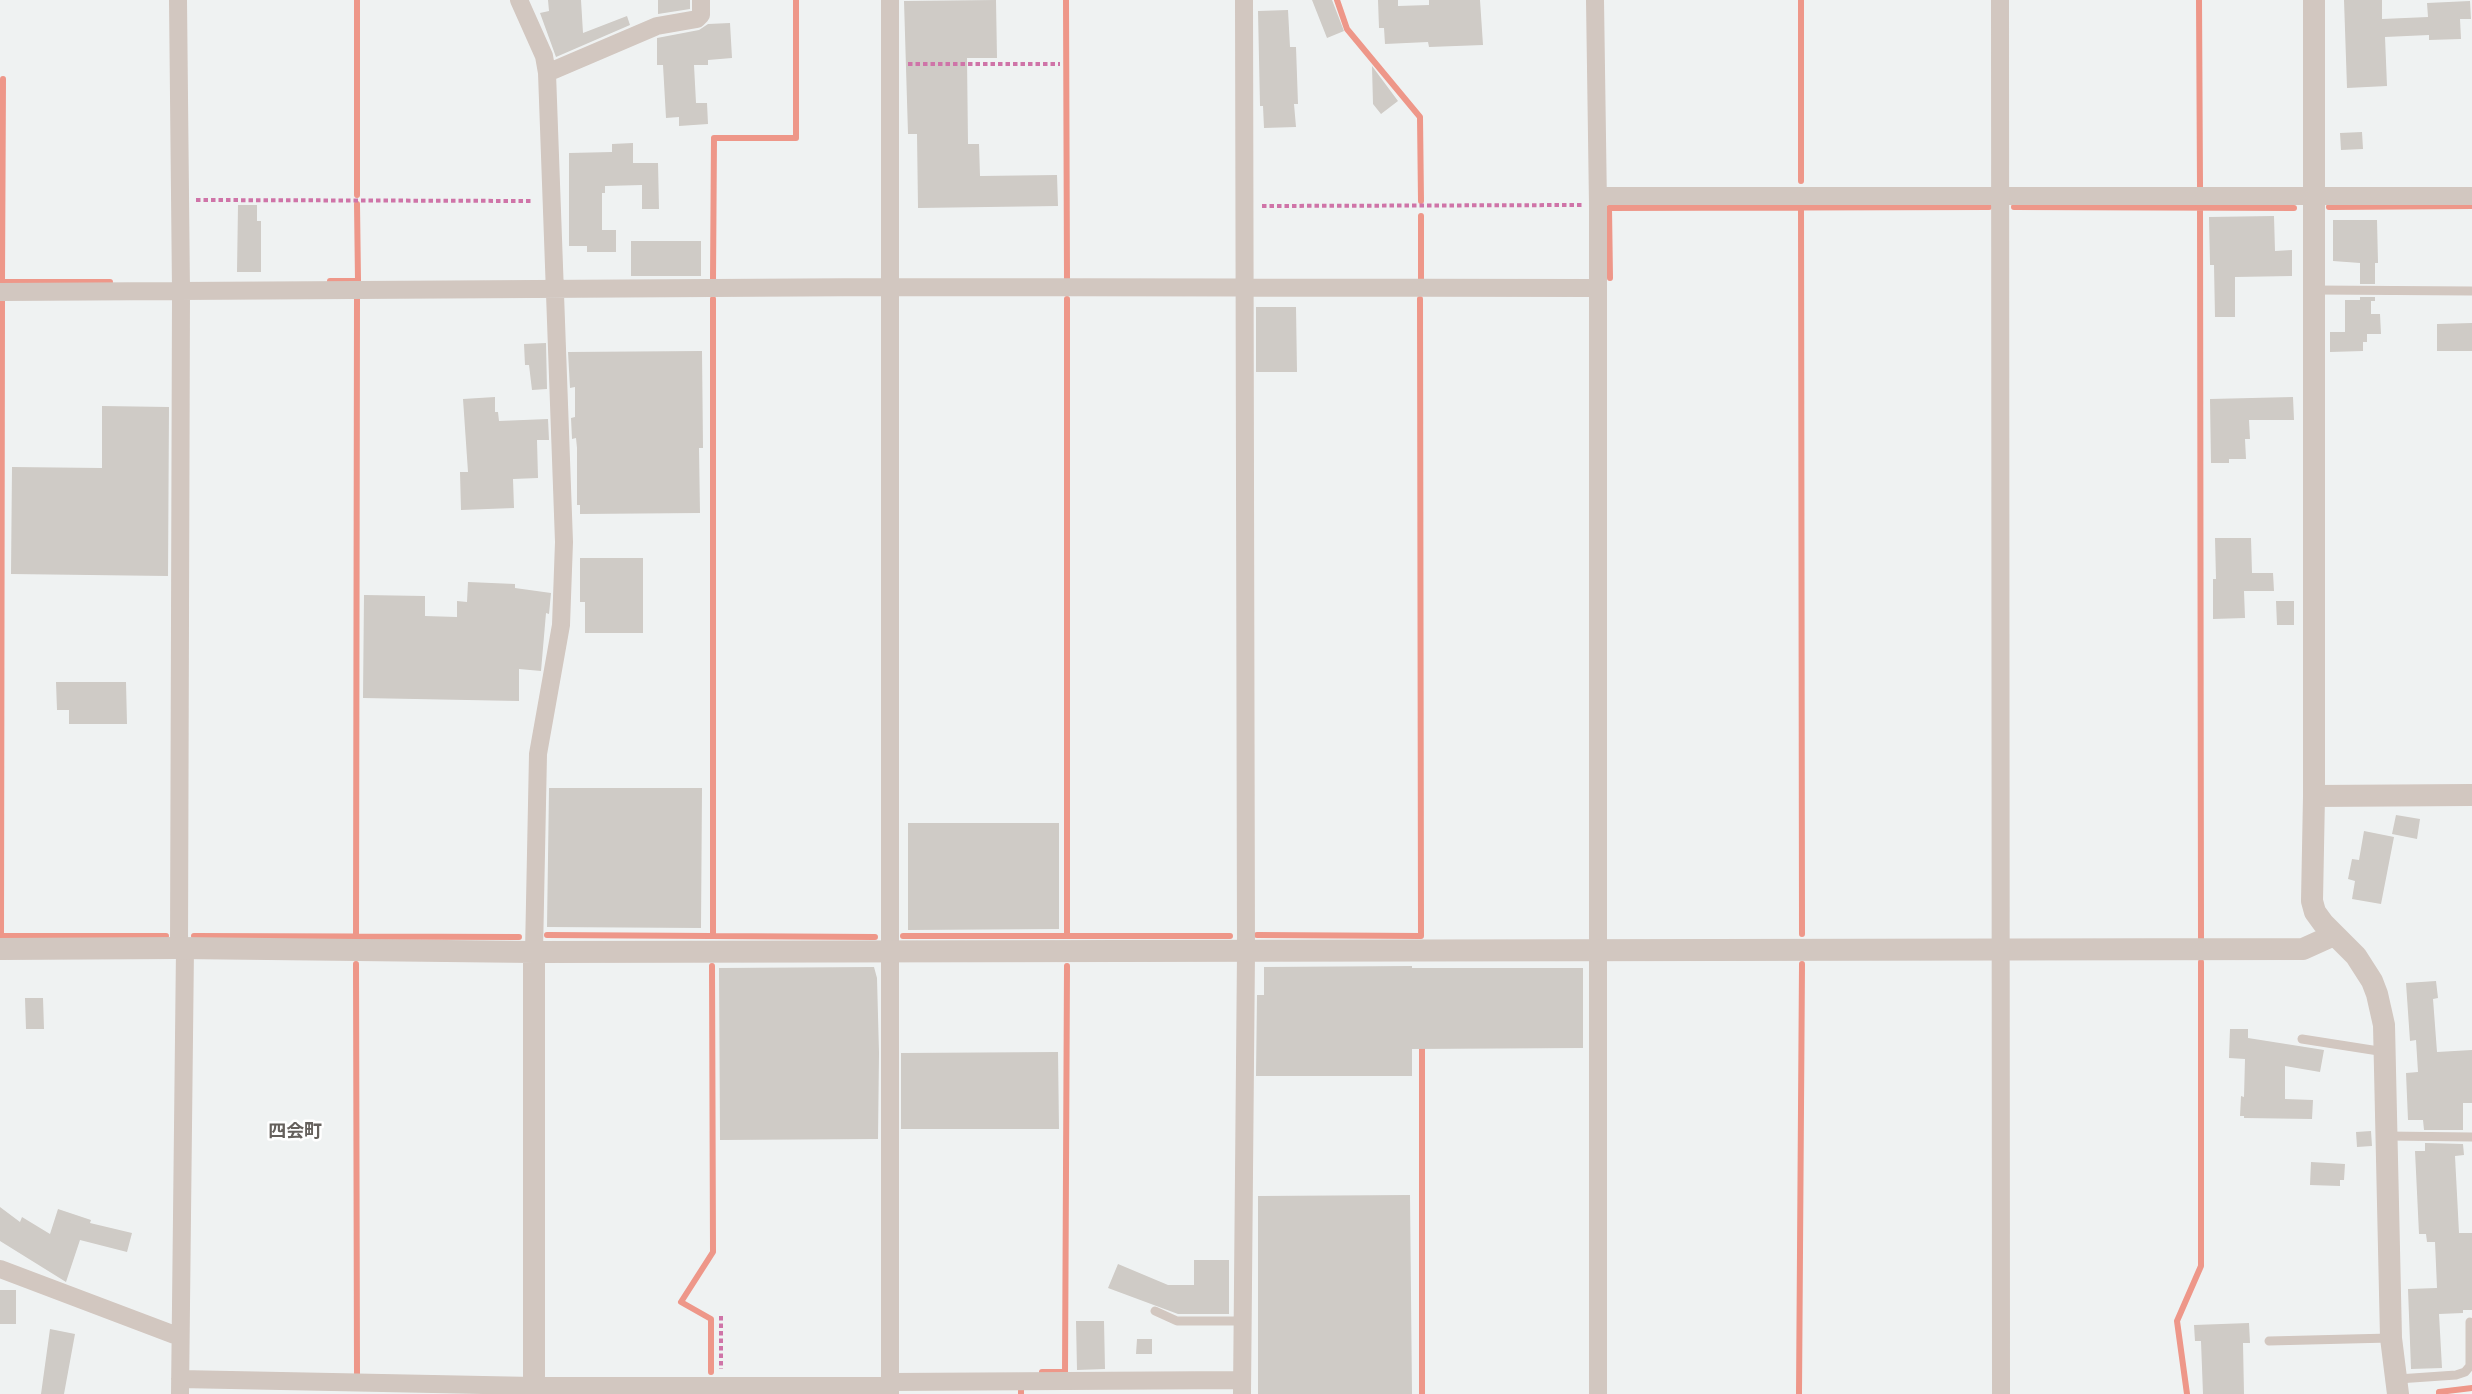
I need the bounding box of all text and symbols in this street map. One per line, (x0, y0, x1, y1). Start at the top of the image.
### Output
district label: 四会町 (268, 1120, 322, 1142)

